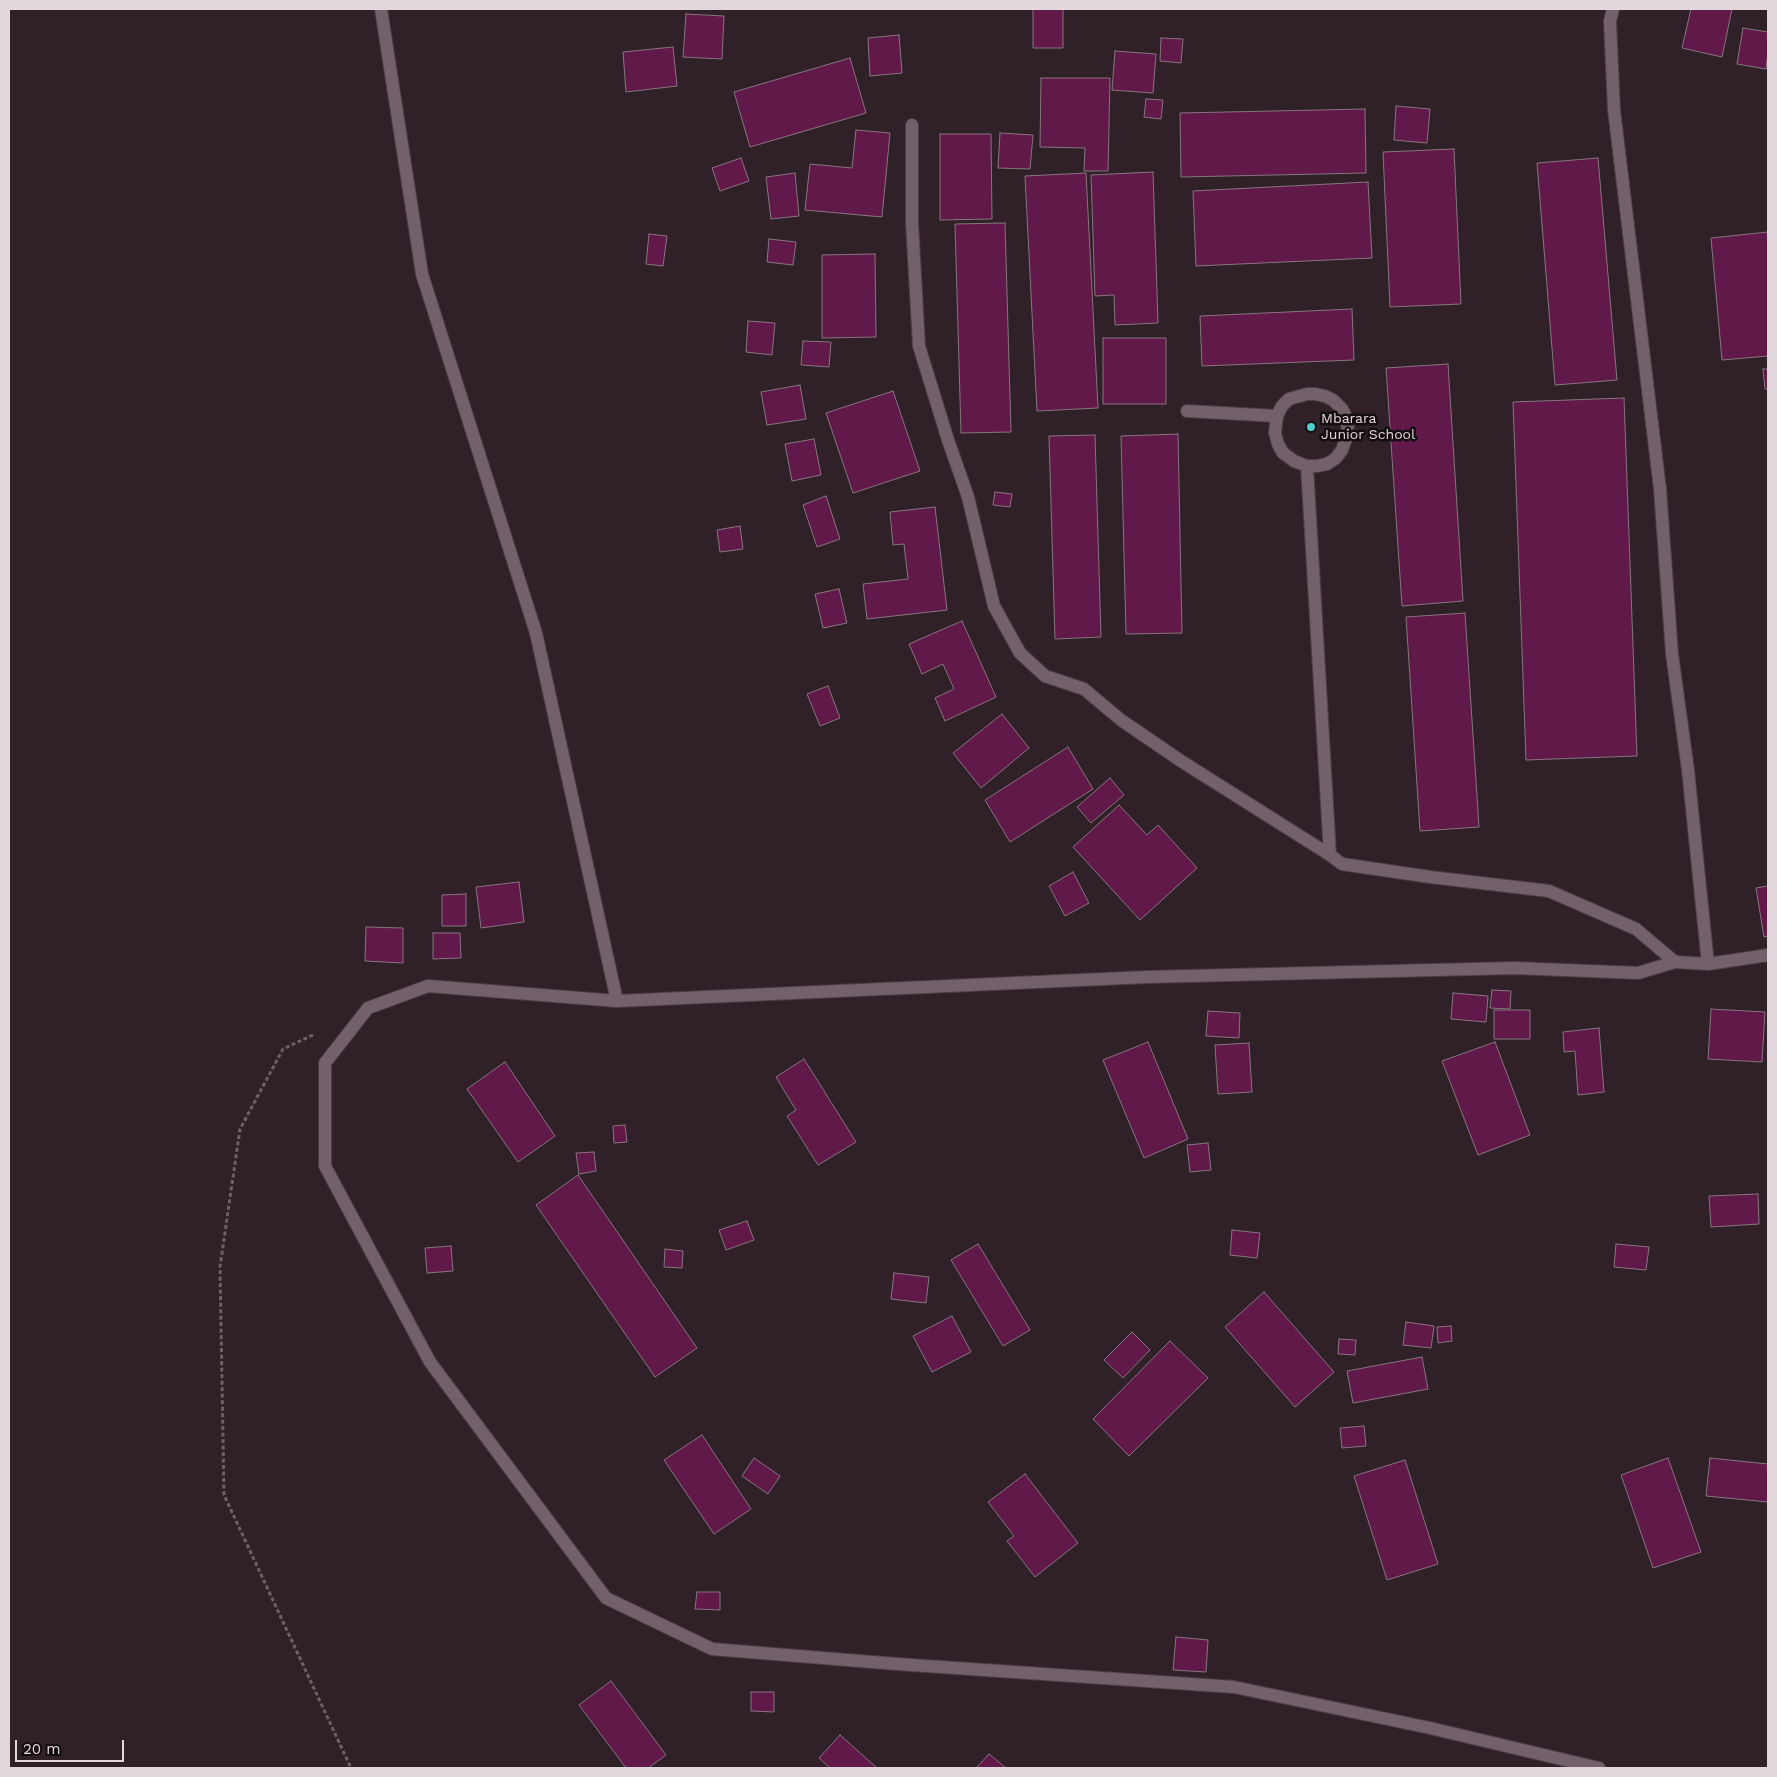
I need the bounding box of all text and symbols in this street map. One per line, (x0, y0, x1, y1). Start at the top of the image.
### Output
place label: Mbarara Junior School (1321, 411, 1415, 444)
marker: Mbarara Junior School (1305, 421, 1317, 433)
scale bar (18, 1730, 126, 1762)
text: 20 m (23, 1740, 61, 1758)

